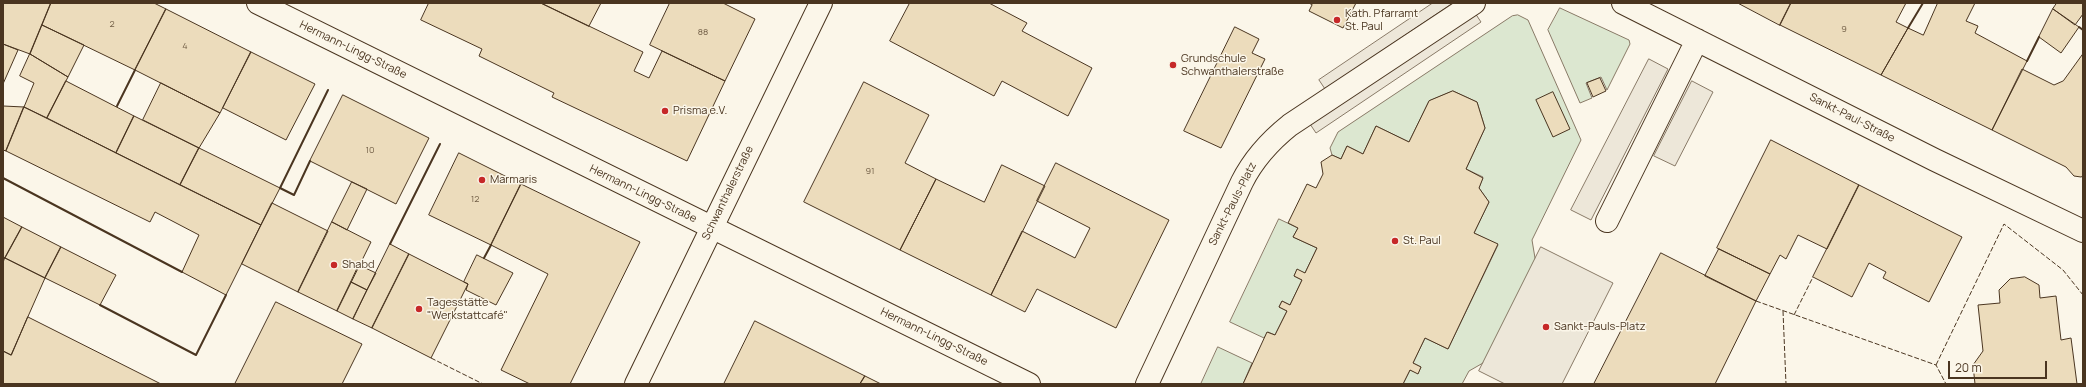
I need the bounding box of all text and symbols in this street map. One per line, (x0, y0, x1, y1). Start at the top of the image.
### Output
place label: Kath. Pfarramt St. Paul (1345, 7, 1418, 33)
marker: Kath. Pfarramt St. Paul (1332, 15, 1342, 25)
street label: Hermann-Lingg-Straße (297, 18, 409, 82)
house number: 2 (109, 19, 115, 29)
house number: 9 (1841, 24, 1847, 34)
house number: 88 (698, 27, 708, 37)
house number: 4 (182, 41, 188, 51)
place label: Grundschule Schwanthalerstraße (1181, 52, 1284, 78)
marker: Grundschule Schwanthalerstraße (1168, 60, 1178, 70)
street label: Sankt-Paul-Straße (1807, 91, 1897, 145)
place label: Prisma e.V. (673, 104, 727, 118)
marker: Prisma e.V. (660, 106, 670, 116)
street label: Schwanthalerstraße (699, 144, 757, 242)
house number: 10 (366, 145, 374, 155)
street label: Sankt-Pauls-Platz (1206, 160, 1260, 248)
street label: Hermann-Lingg-Straße (587, 162, 699, 226)
house number: 91 (865, 166, 875, 176)
place label: Marmaris (490, 173, 537, 187)
marker: Marmaris (477, 175, 487, 185)
house number: 12 (471, 194, 479, 204)
place label: St. Paul (1403, 234, 1441, 248)
marker: St. Paul (1390, 236, 1400, 246)
place label: Shabd (342, 258, 374, 272)
marker: Shabd (329, 260, 339, 270)
place label: Tagesstätte "Werkstattcafé" (427, 296, 508, 322)
marker: Tagesstätte "Werkstattcafé" (414, 304, 424, 314)
street label: Hermann-Lingg-Straße (878, 305, 990, 369)
place label: Sankt-Pauls-Platz (1554, 320, 1645, 334)
marker: Sankt-Pauls-Platz (1541, 322, 1551, 332)
scale bar (1950, 353, 2049, 379)
text: 20 m (1955, 359, 1982, 376)

